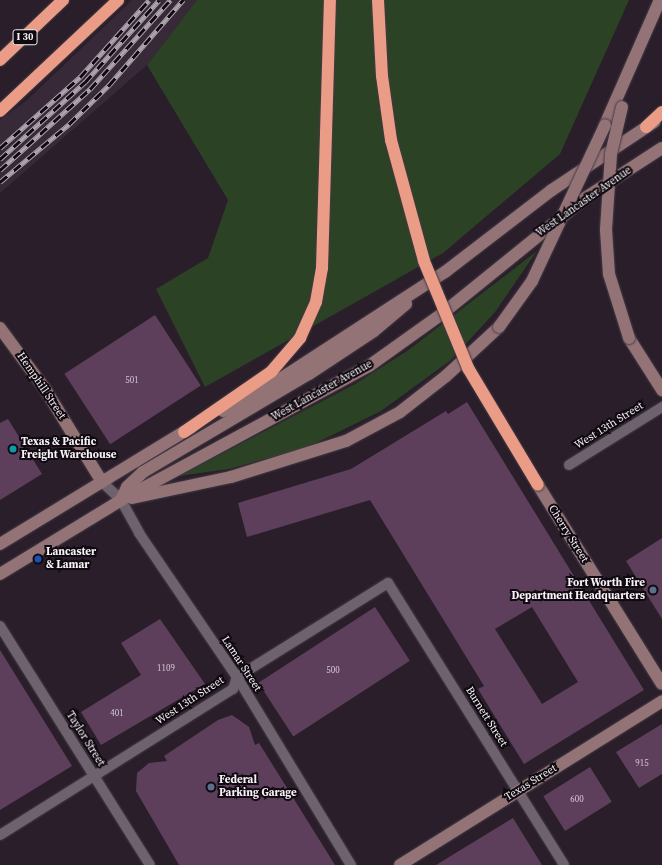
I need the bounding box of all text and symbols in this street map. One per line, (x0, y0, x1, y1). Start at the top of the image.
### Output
road number: I 30 (12, 29, 38, 45)
street label: West Lancaster Avenue (534, 164, 634, 240)
street label: Hemphill Street (14, 350, 68, 422)
street label: West Lancaster Avenue (269, 358, 375, 424)
house number: 501 (125, 375, 139, 385)
street label: West 13th Street (572, 400, 646, 452)
place label: Texas & Pacific Freight Warehouse (21, 436, 117, 462)
marker: Texas & Pacific Freight Warehouse (8, 444, 18, 454)
street label: Cherry Street (545, 503, 591, 565)
place label: Lancaster & Lamar (46, 546, 96, 572)
marker: Lancaster & Lamar (33, 554, 43, 564)
place label: Fort Worth Fire Department Headquarters (511, 577, 645, 603)
marker: Fort Worth Fire Department Headquarters (648, 585, 658, 595)
street label: Lamar Street (218, 634, 264, 694)
house number: 1109 (157, 663, 175, 673)
house number: 500 (326, 665, 340, 675)
street label: West 13th Street (153, 674, 227, 728)
street label: Burnett Street (462, 685, 510, 749)
house number: 401 (110, 708, 124, 718)
street label: Taylor Street (63, 709, 107, 769)
house number: 915 (635, 758, 649, 768)
street label: Texas Street (503, 762, 559, 804)
place label: Federal Parking Garage (219, 774, 297, 800)
marker: Federal Parking Garage (206, 782, 216, 792)
house number: 600 (570, 794, 584, 804)

